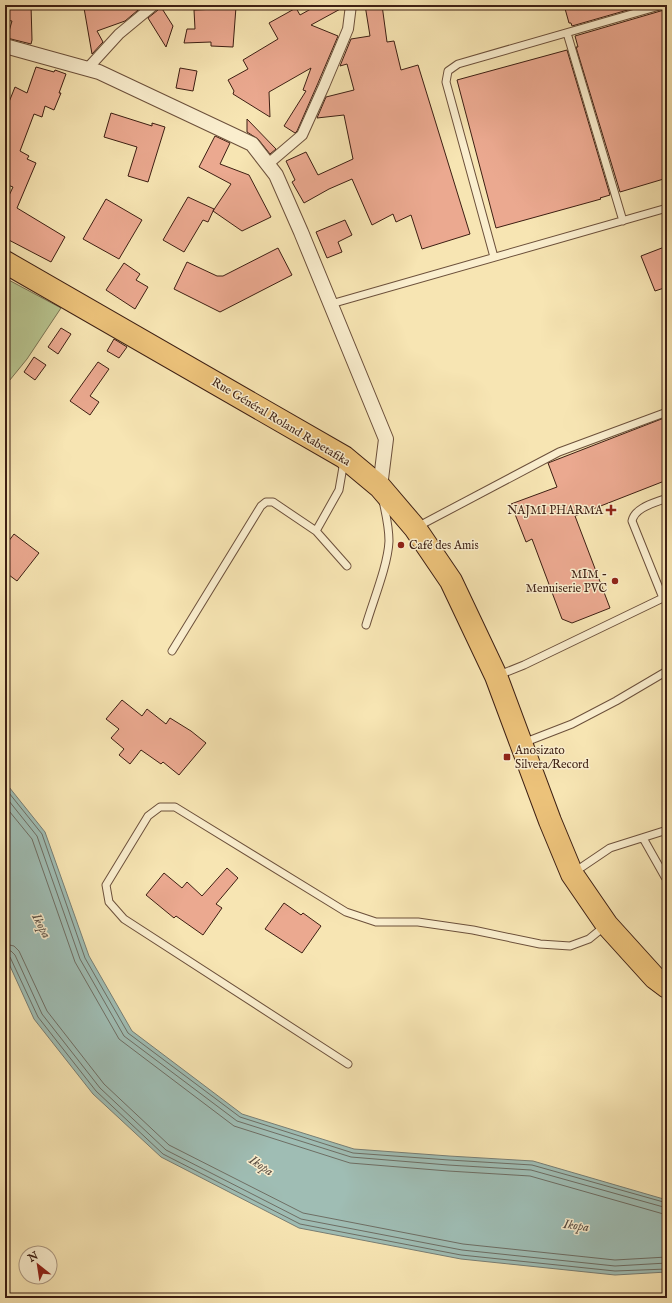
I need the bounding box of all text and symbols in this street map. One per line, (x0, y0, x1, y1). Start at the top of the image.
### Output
street label: Rue Général Roland Rabetafika (209, 375, 354, 470)
place label: NAJMI PHARMA (507, 503, 604, 519)
marker: NAJMI PHARMA (606, 505, 616, 515)
place label: Café des Amis (409, 538, 479, 553)
marker: Café des Amis (396, 540, 406, 550)
place label: MIM - Menuiserie PVC (526, 567, 607, 596)
marker: MIM - Menuiserie PVC (610, 576, 620, 586)
place label: Anosizato Silvera/Record (514, 743, 590, 772)
marker: Anosizato Silvera/Record (502, 752, 512, 762)
water label: Ikopa (27, 910, 55, 942)
water label: Ikopa (245, 1151, 277, 1180)
water label: Ikopa (561, 1216, 590, 1236)
north arrow (18, 1245, 58, 1285)
text: N (25, 1249, 42, 1266)

